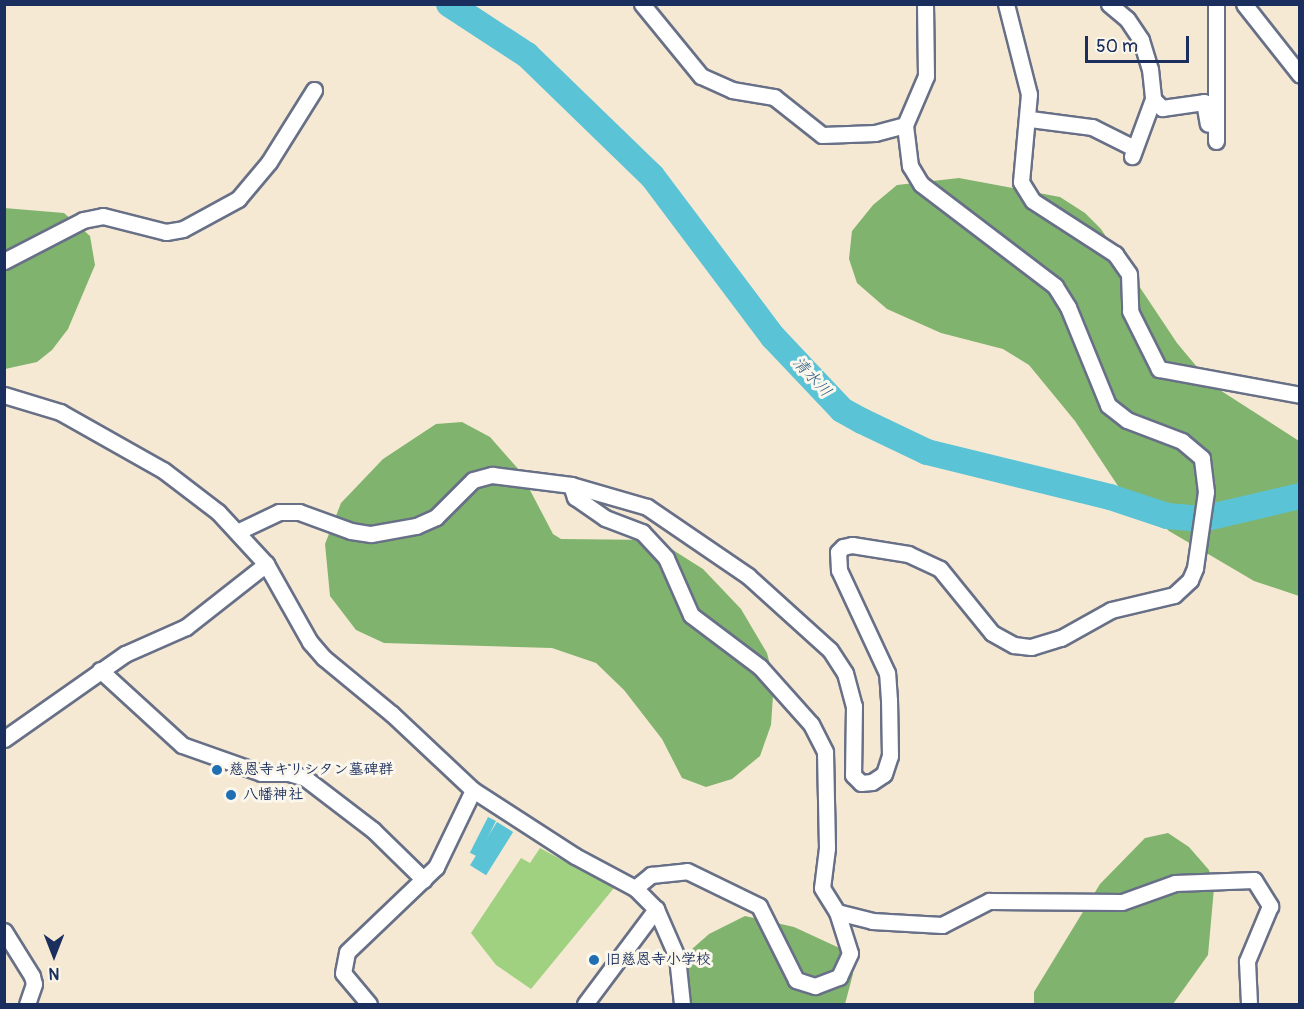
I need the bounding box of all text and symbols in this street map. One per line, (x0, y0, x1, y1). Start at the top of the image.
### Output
scale bar (1088, 24, 1192, 62)
text: 50 m (1096, 35, 1138, 58)
water label: 清水川 (789, 353, 835, 401)
place label: 慈恩寺キリシタン墓碑群 (229, 761, 394, 779)
marker: 慈恩寺キリシタン墓碑群 (210, 763, 224, 777)
place label: 八幡神社 (243, 786, 303, 804)
marker: 八幡神社 (224, 788, 238, 802)
north arrow (24, 925, 84, 985)
place label: 旧慈恩寺小学校 (606, 951, 711, 969)
marker: 旧慈恩寺小学校 (587, 953, 601, 967)
text: N (49, 963, 59, 983)

